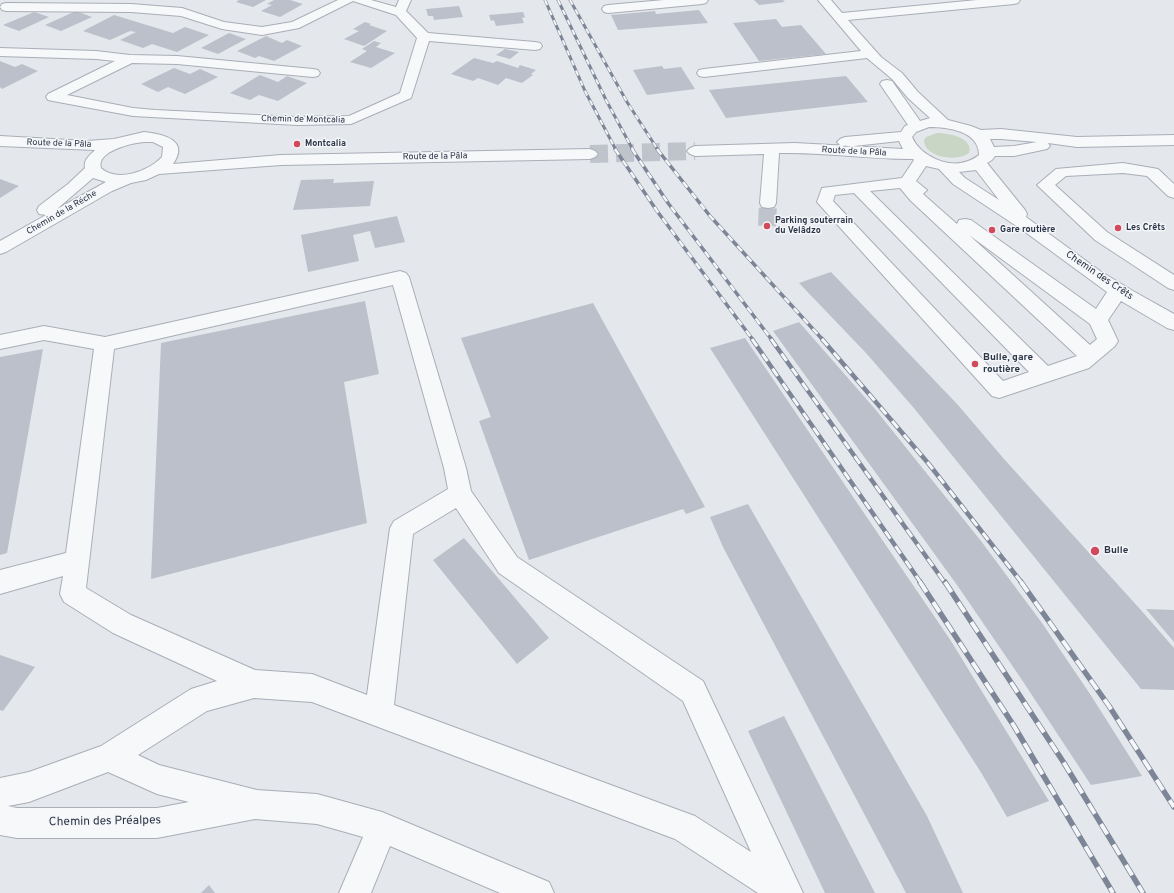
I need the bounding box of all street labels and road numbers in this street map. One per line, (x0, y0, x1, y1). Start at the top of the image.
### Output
street label: Chemin de Montcalia (261, 114, 345, 126)
street label: Route de la Pâla (26, 137, 92, 151)
street label: Route de la Pâla (821, 145, 887, 159)
street label: Route de la Pâla (403, 151, 467, 163)
street label: Chemin de la Réche (25, 188, 99, 238)
street label: Chemin des Crêts (1063, 249, 1135, 303)
street label: Chemin des Préalpes (49, 814, 161, 830)

